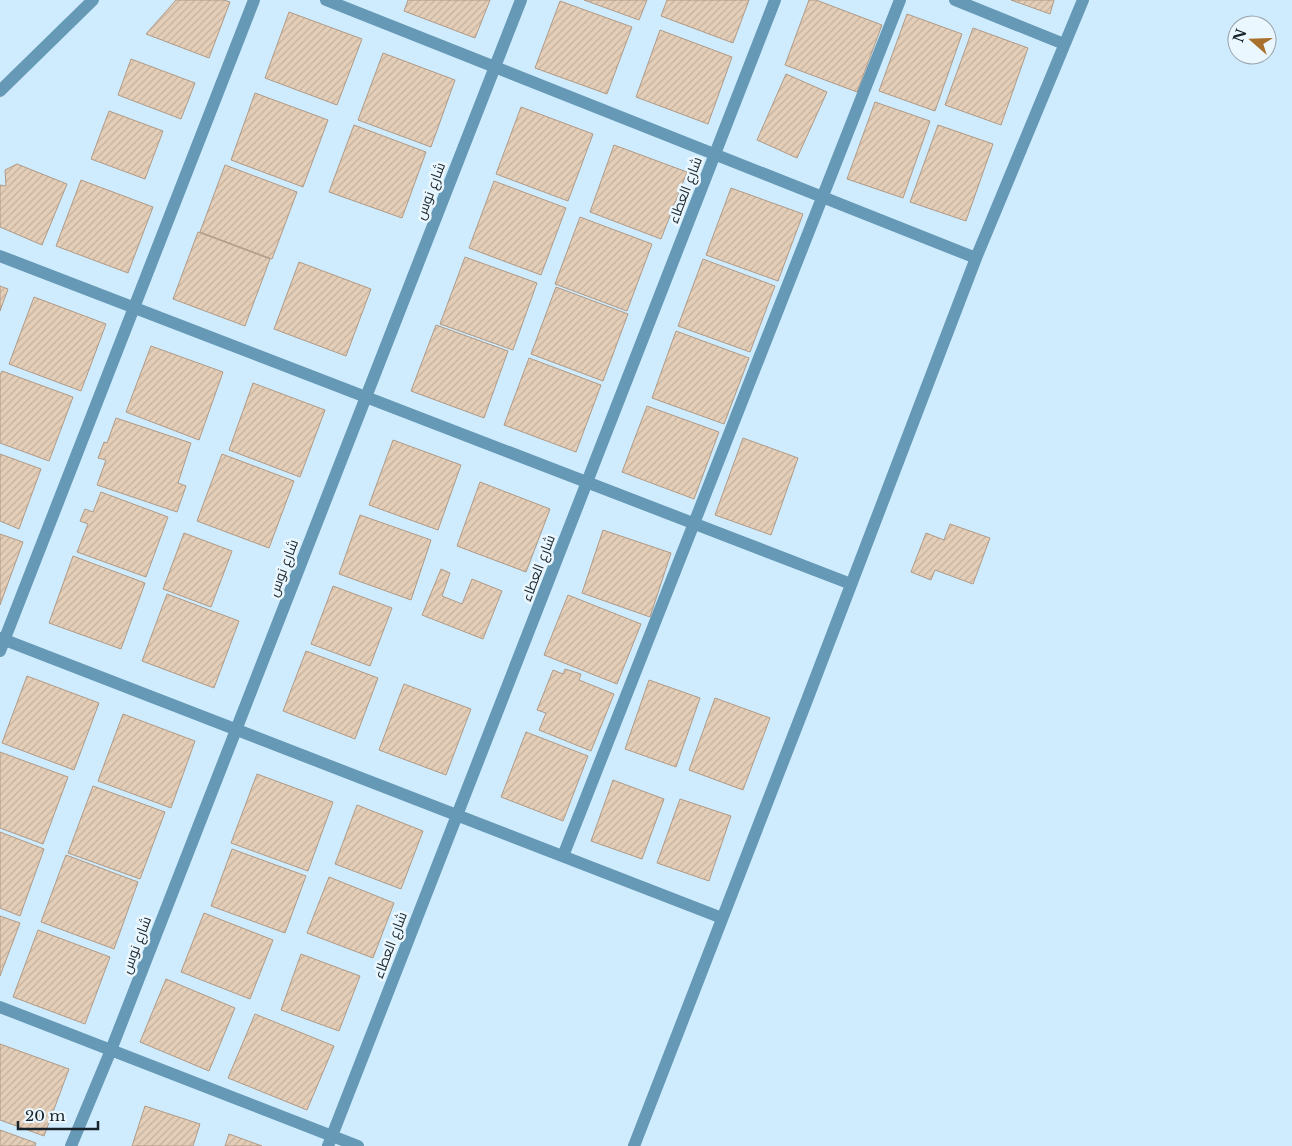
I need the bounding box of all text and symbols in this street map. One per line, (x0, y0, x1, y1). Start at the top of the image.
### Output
north arrow (1227, 15, 1277, 65)
text: N (1229, 26, 1250, 45)
street label: شارع العطاء (664, 154, 706, 226)
street label: شارع نوس (411, 160, 449, 222)
street label: شارع العطاء (517, 532, 559, 604)
street label: شارع نوس (264, 537, 302, 599)
street label: شارع العطاء (369, 909, 411, 981)
street label: شارع نوس (117, 914, 155, 976)
scale bar (18, 1098, 98, 1130)
text: 20 m (25, 1106, 65, 1125)

